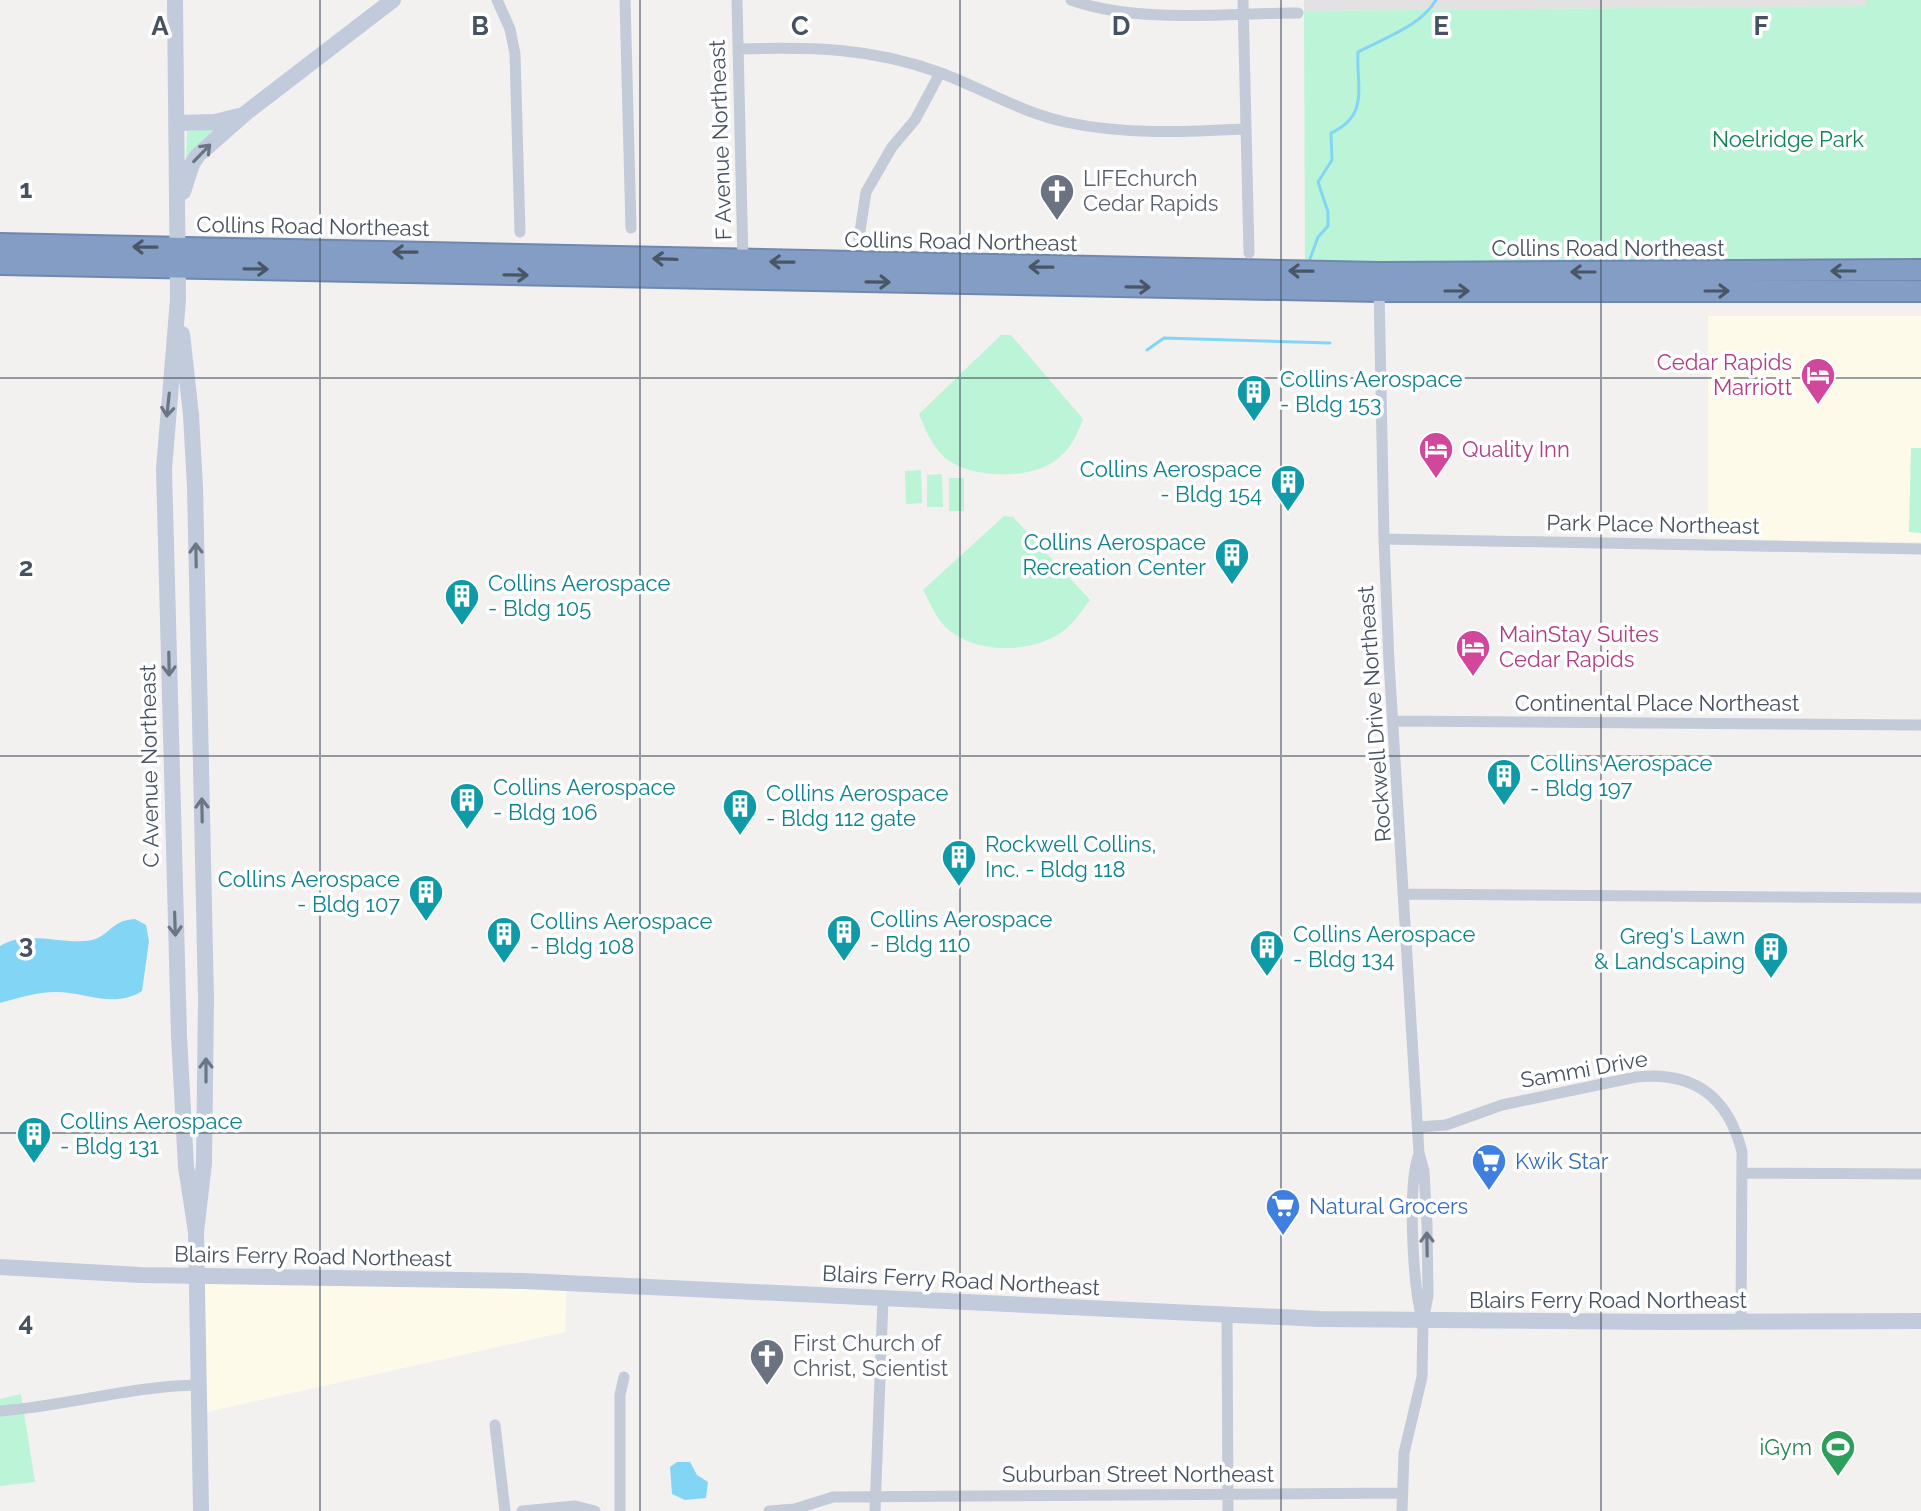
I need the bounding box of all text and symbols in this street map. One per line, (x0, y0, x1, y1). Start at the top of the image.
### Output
text: A (151, 11, 169, 41)
text: B (471, 11, 489, 41)
text: C (791, 11, 809, 41)
text: D (1112, 11, 1130, 41)
text: E (1433, 11, 1449, 41)
text: F (1754, 11, 1769, 41)
street label: F Avenue Northeast (703, 39, 736, 241)
park label: Noelridge Park (1712, 126, 1864, 152)
one-way arrow (192, 143, 211, 163)
place label: LIFEchurch Cedar Rapids (1083, 165, 1218, 216)
church icon: LIFEchurch Cedar Rapids (1038, 172, 1076, 222)
text: 1 (20, 174, 33, 204)
street label: Collins Road Northeast (196, 211, 430, 241)
street label: Collins Road Northeast (844, 226, 1078, 256)
street label: Collins Road Northeast (1491, 235, 1725, 261)
one-way arrow (132, 239, 159, 255)
one-way arrow (392, 245, 419, 260)
one-way arrow (652, 251, 679, 267)
one-way arrow (769, 254, 796, 270)
one-way arrow (1028, 259, 1055, 274)
one-way arrow (242, 262, 269, 277)
one-way arrow (1830, 263, 1857, 279)
one-way arrow (1288, 264, 1315, 279)
one-way arrow (1570, 264, 1597, 280)
one-way arrow (502, 267, 529, 283)
one-way arrow (864, 274, 891, 290)
one-way arrow (1124, 280, 1151, 295)
one-way arrow (1443, 283, 1470, 299)
one-way arrow (1703, 283, 1730, 299)
place label: Cedar Rapids Marriott (1657, 349, 1793, 400)
hotel icon: Cedar Rapids Marriott (1799, 356, 1837, 406)
place label: Collins Aerospace - Bldg 153 (1280, 366, 1462, 417)
building icon: Collins Aerospace - Bldg 153 (1235, 373, 1273, 423)
one-way arrow (160, 391, 175, 418)
hotel icon: Quality Inn (1417, 430, 1455, 480)
place label: Quality Inn (1462, 436, 1570, 462)
place label: Collins Aerospace - Bldg 154 (1080, 456, 1262, 507)
building icon: Collins Aerospace - Bldg 154 (1269, 463, 1307, 513)
street label: Park Place Northeast (1546, 509, 1761, 539)
place label: Collins Aerospace Recreation Center (1023, 529, 1206, 580)
building icon: Collins Aerospace Recreation Center (1213, 536, 1251, 586)
one-way arrow (189, 542, 204, 569)
text: 2 (19, 552, 33, 582)
place label: Collins Aerospace - Bldg 105 (488, 570, 670, 621)
building icon: Collins Aerospace - Bldg 105 (443, 577, 481, 627)
street label: Rockwell Drive Northeast (1352, 584, 1396, 843)
place label: MainStay Suites Cedar Rapids (1499, 621, 1659, 672)
hotel icon: MainStay Suites Cedar Rapids (1454, 628, 1492, 678)
one-way arrow (161, 650, 177, 677)
street label: C Avenue Northeast (134, 663, 164, 868)
street label: Continental Place Northeast (1515, 690, 1800, 716)
place label: Collins Aerospace - Bldg 197 (1530, 750, 1712, 801)
building icon: Collins Aerospace - Bldg 197 (1485, 757, 1523, 807)
place label: Collins Aerospace - Bldg 106 (493, 774, 675, 825)
place label: Collins Aerospace - Bldg 112 gate (766, 780, 948, 831)
building icon: Collins Aerospace - Bldg 106 (448, 781, 486, 831)
building icon: Collins Aerospace - Bldg 112 gate (721, 787, 759, 837)
one-way arrow (195, 797, 210, 824)
place label: Rockwell Collins, Inc. - Bldg 118 (985, 831, 1157, 882)
building icon: Rockwell Collins, Inc. - Bldg 118 (940, 838, 978, 888)
place label: Collins Aerospace - Bldg 107 (218, 866, 400, 917)
building icon: Collins Aerospace - Bldg 107 (407, 873, 445, 923)
place label: Collins Aerospace - Bldg 110 (870, 906, 1052, 957)
place label: Collins Aerospace - Bldg 108 (530, 908, 712, 959)
one-way arrow (168, 910, 183, 937)
building icon: Collins Aerospace - Bldg 110 (825, 913, 863, 963)
building icon: Collins Aerospace - Bldg 108 (485, 915, 523, 965)
place label: Collins Aerospace - Bldg 134 (1293, 921, 1475, 972)
place label: Greg's Lawn & Landscaping (1594, 923, 1745, 974)
building icon: Collins Aerospace - Bldg 134 (1248, 928, 1286, 978)
text: 3 (19, 929, 33, 959)
building icon: Greg's Lawn & Landscaping (1752, 930, 1790, 980)
street label: Sammi Drive (1518, 1045, 1650, 1093)
one-way arrow (198, 1057, 214, 1084)
place label: Collins Aerospace - Bldg 131 (60, 1108, 242, 1159)
building icon: Collins Aerospace - Bldg 131 (15, 1115, 53, 1165)
supermarket icon: Kwik Star (1470, 1142, 1508, 1192)
place label: Kwik Star (1515, 1148, 1609, 1174)
supermarket icon: Natural Grocers (1264, 1187, 1302, 1237)
place label: Natural Grocers (1309, 1193, 1468, 1219)
one-way arrow (1420, 1231, 1435, 1258)
street label: Blairs Ferry Road Northeast (174, 1241, 453, 1271)
street label: Blairs Ferry Road Northeast (822, 1260, 1101, 1300)
street label: Blairs Ferry Road Northeast (1469, 1287, 1748, 1313)
text: 4 (19, 1307, 33, 1337)
place label: First Church of Christ, Scientist (793, 1330, 949, 1381)
church icon: First Church of Christ, Scientist (748, 1337, 786, 1387)
sports icon: iGym (1819, 1428, 1857, 1478)
place label: iGym (1760, 1434, 1812, 1460)
street label: Suburban Street Northeast (1002, 1461, 1275, 1487)

